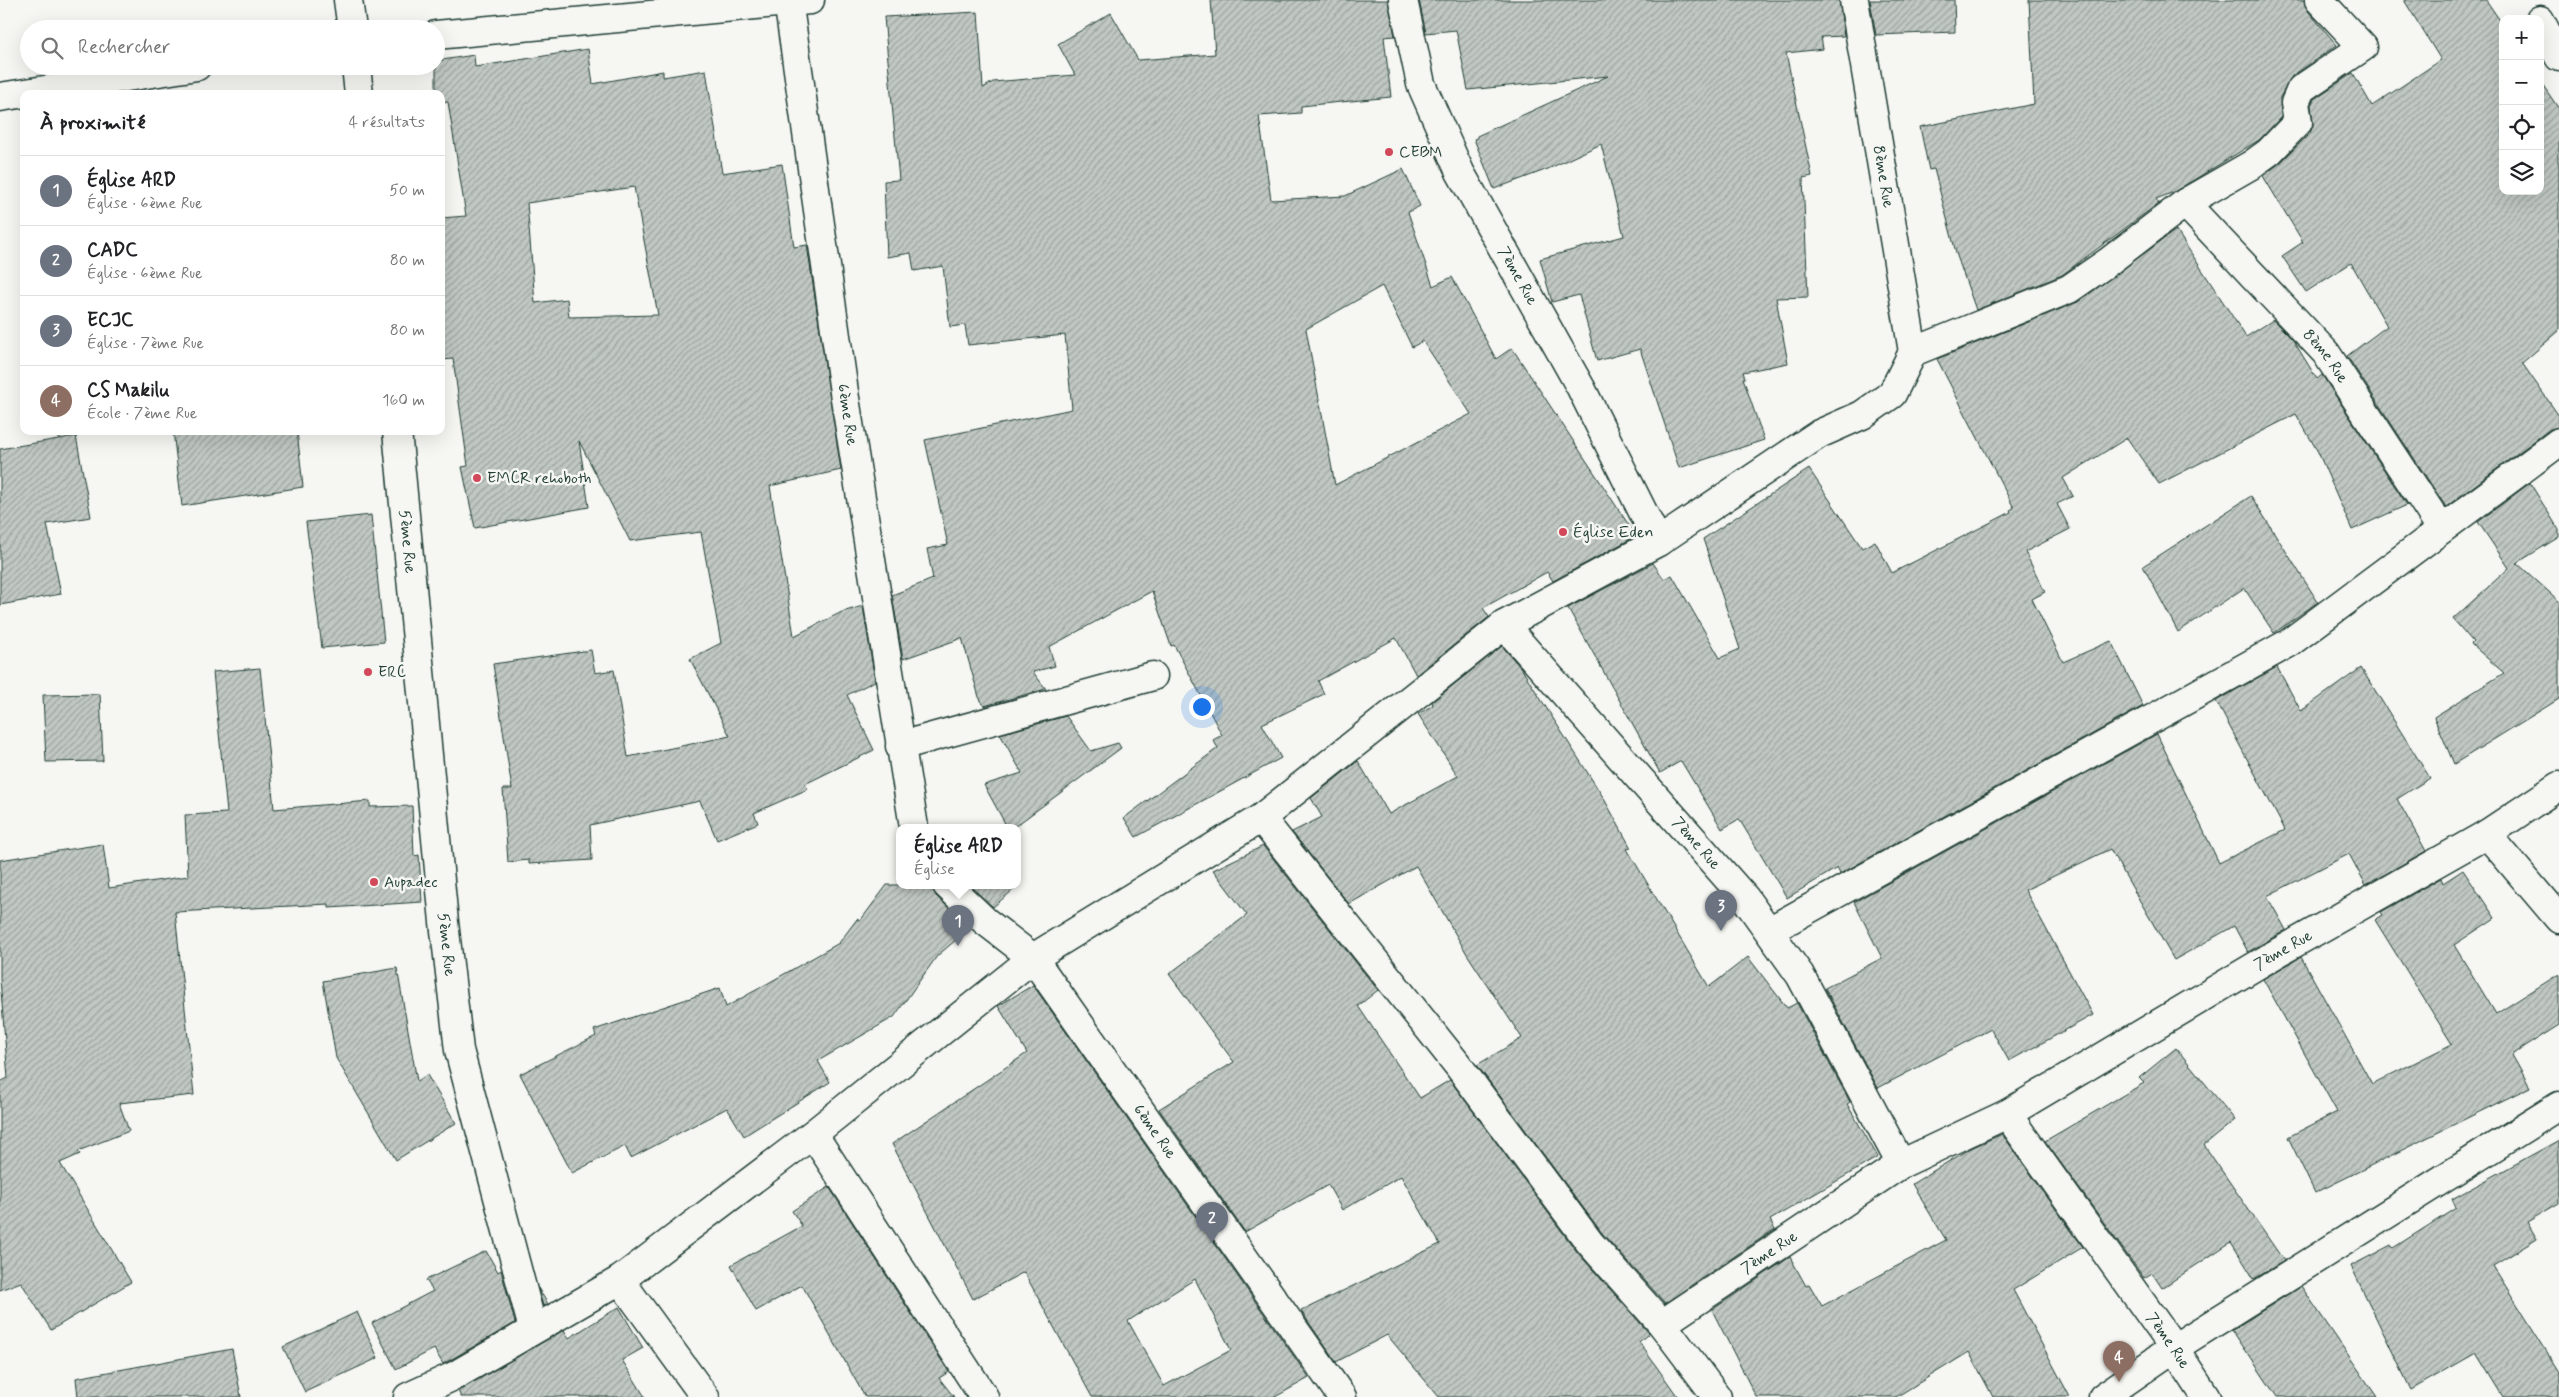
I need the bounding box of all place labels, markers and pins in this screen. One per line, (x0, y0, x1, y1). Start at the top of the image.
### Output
place label: CEBM (1399, 142, 1443, 163)
marker: CEBM (1383, 146, 1395, 158)
place label: EMCR rehoboth (487, 468, 591, 489)
marker: EMCR rehoboth (471, 472, 483, 484)
place label: Église Eden (1573, 522, 1653, 543)
marker: Église Eden (1557, 526, 1569, 538)
place label: ERC (378, 662, 406, 683)
marker: ERC (362, 666, 374, 678)
place label: Aupadec (384, 872, 438, 893)
marker: Aupadec (368, 876, 380, 888)
pin: 3 (1705, 890, 1737, 931)
pin: 1 (942, 905, 974, 946)
pin: 2 (1196, 1202, 1228, 1243)
pin: 4 (2103, 1341, 2135, 1382)

